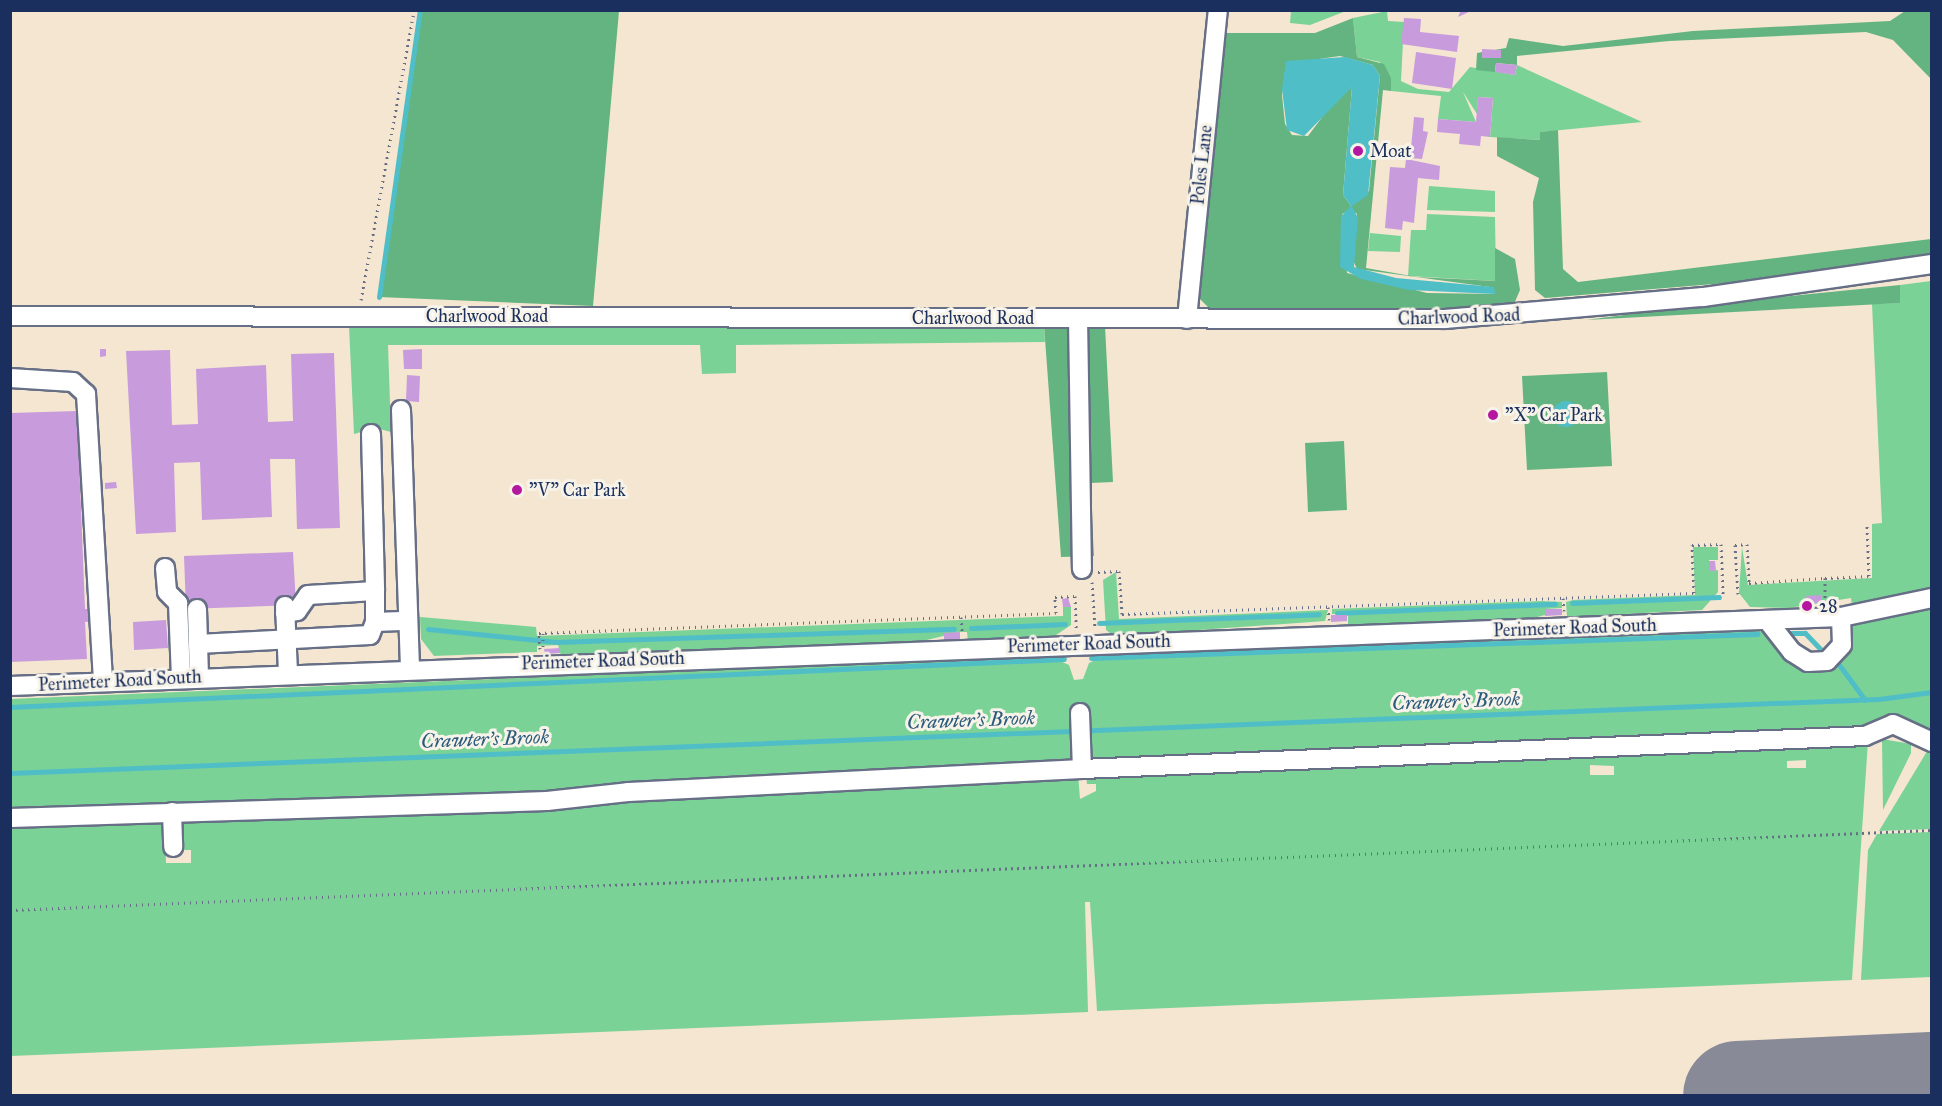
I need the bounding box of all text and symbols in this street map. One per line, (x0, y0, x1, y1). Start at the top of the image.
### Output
street label: Poles Lane (1187, 124, 1217, 206)
place label: Moat (1370, 140, 1412, 162)
marker: Moat (1351, 144, 1365, 158)
street label: Charlwood Road (1397, 304, 1521, 330)
street label: Charlwood Road (426, 305, 548, 327)
street label: Charlwood Road (912, 307, 1034, 329)
place label: "X" Car Park (1505, 404, 1603, 426)
marker: "X" Car Park (1486, 408, 1500, 422)
place label: "V" Car Park (529, 479, 626, 501)
marker: "V" Car Park (510, 483, 524, 497)
place label: 28 (1819, 595, 1837, 617)
marker: 28 (1800, 599, 1814, 613)
street label: Perimeter Road South (1493, 614, 1657, 642)
street label: Perimeter Road South (1007, 630, 1171, 658)
street label: Perimeter Road South (521, 647, 685, 675)
street label: Perimeter Road South (38, 666, 202, 696)
water label: Crawter's Brook (1391, 687, 1521, 715)
water label: Crawter's Brook (906, 706, 1036, 734)
water label: Crawter's Brook (420, 725, 550, 753)

